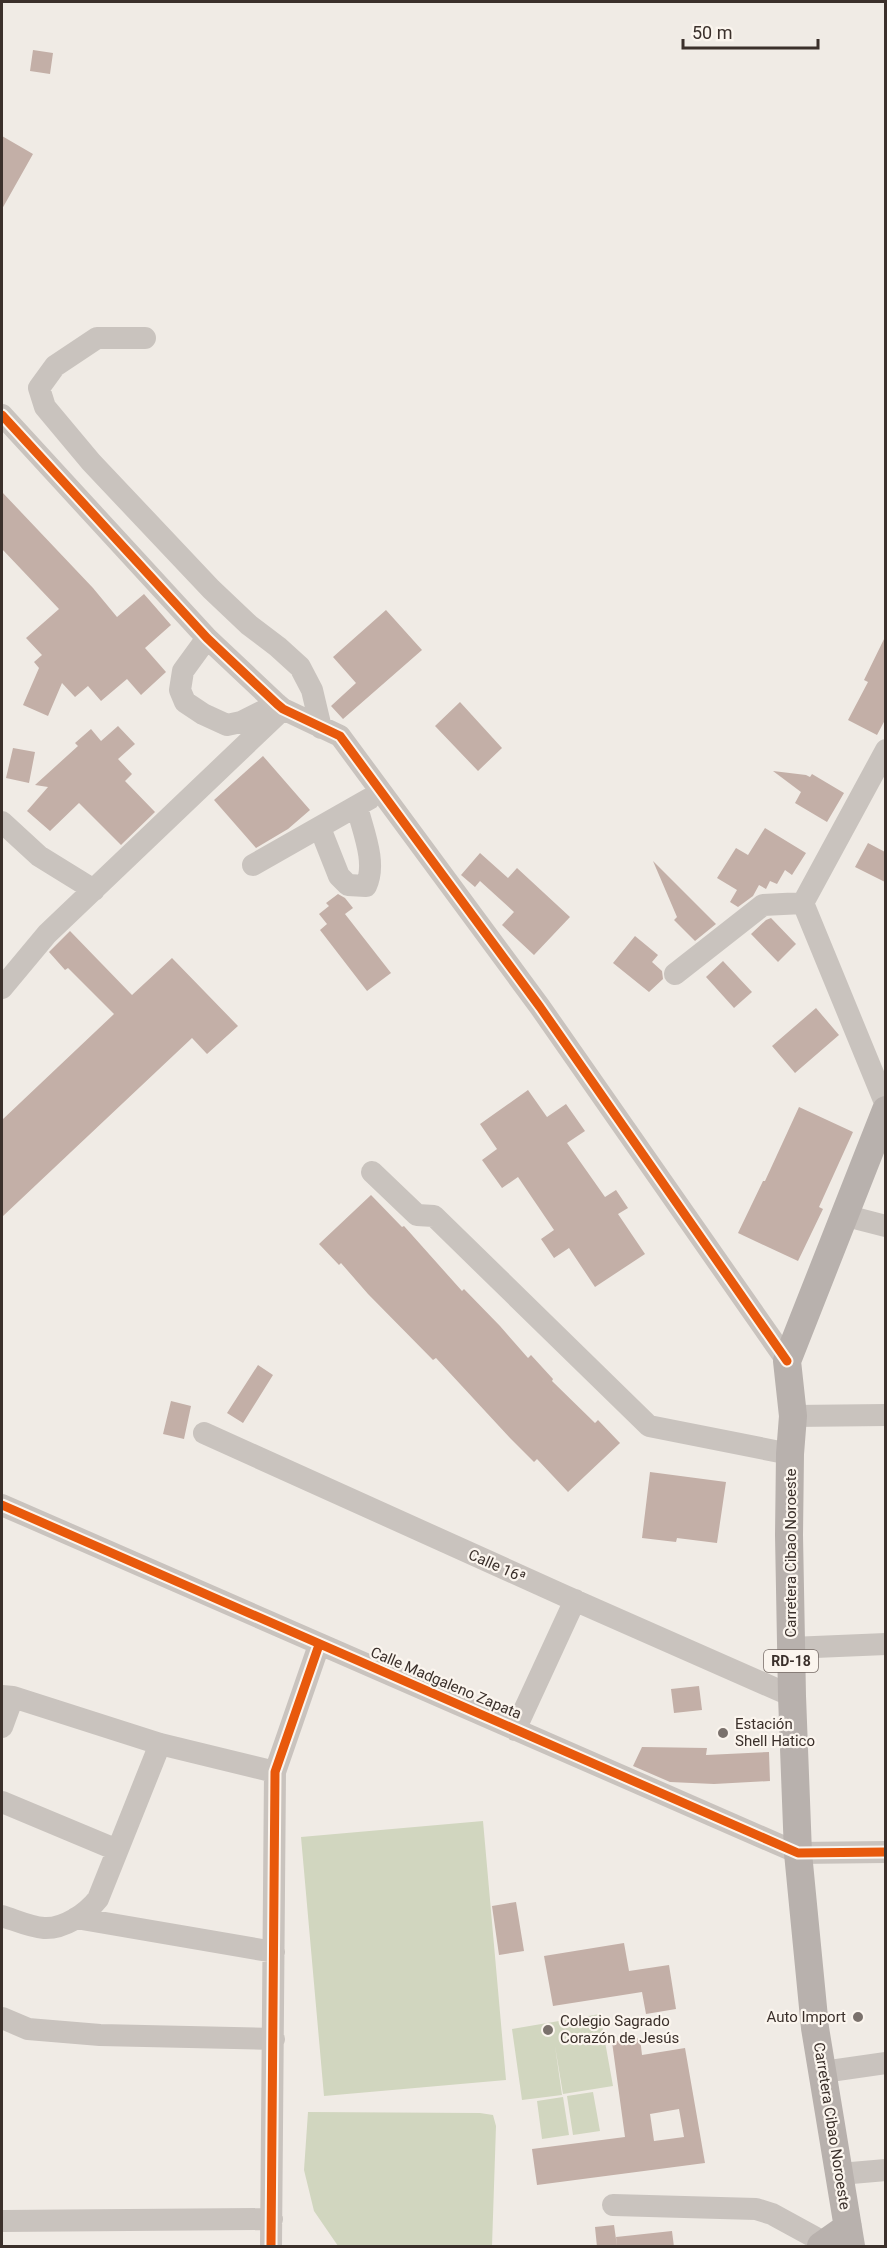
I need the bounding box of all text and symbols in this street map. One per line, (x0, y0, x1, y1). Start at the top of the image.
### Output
scale bar (683, 12, 818, 50)
text: 50 m (692, 22, 732, 43)
street label: Carretera Cibao Noroeste (782, 1468, 800, 1638)
street label: Calle 16ª (466, 1545, 528, 1587)
street label: Calle Madgaleno Zapata (368, 1643, 524, 1723)
road number: RD-18 (764, 1650, 818, 1672)
place label: Estación Shell Hatico (735, 1715, 815, 1750)
marker: Estación Shell Hatico (716, 1726, 730, 1740)
place label: Auto Import (766, 2008, 846, 2026)
marker: Auto Import (851, 2010, 865, 2024)
place label: Colegio Sagrado Corazón de Jesús (560, 2012, 679, 2047)
marker: Colegio Sagrado Corazón de Jesús (541, 2023, 555, 2037)
street label: Carretera Cibao Noroeste (810, 2041, 854, 2211)

